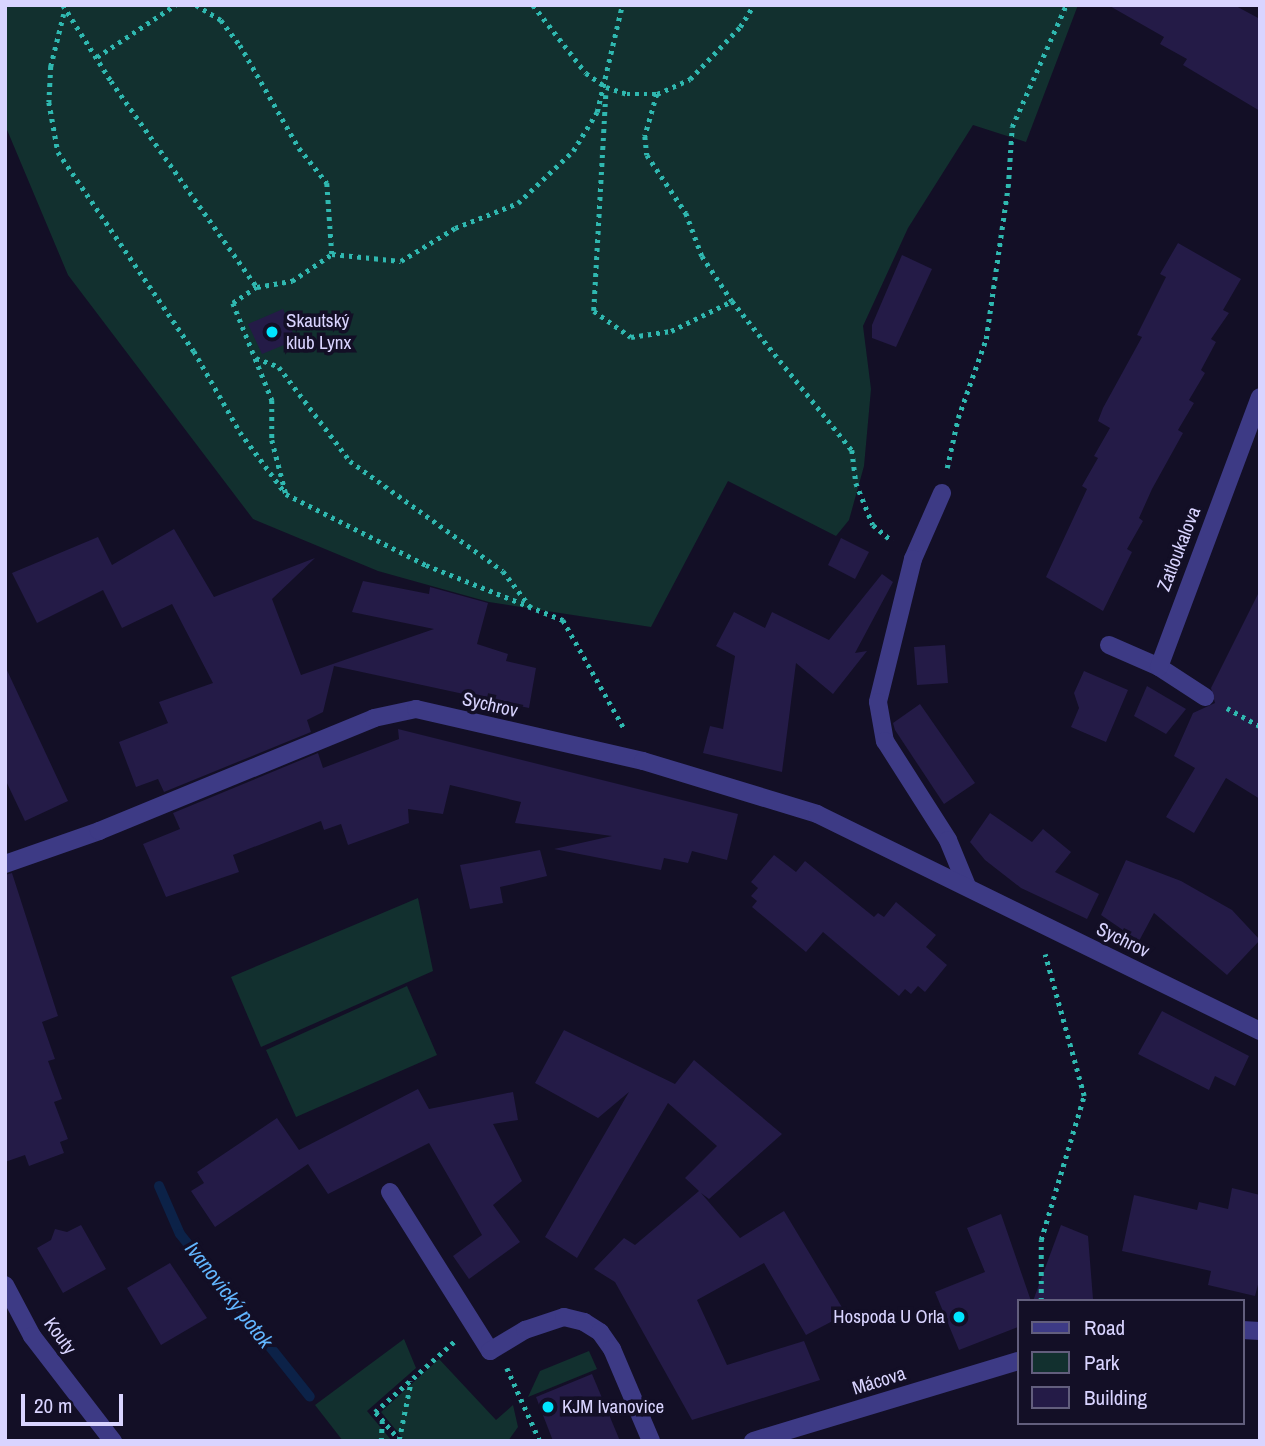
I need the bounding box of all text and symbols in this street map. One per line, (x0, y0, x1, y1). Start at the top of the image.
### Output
place label: Skautský klub Lynx (286, 310, 351, 354)
marker: Skautský klub Lynx (264, 324, 280, 340)
street label: Zatloukalova (1153, 504, 1205, 594)
street label: Sychrov (460, 688, 520, 722)
street label: Sychrov (1093, 917, 1153, 963)
water label: Ivanovický potok (180, 1237, 278, 1353)
legend (1016, 1299, 1244, 1425)
place label: Hospoda U Orla (833, 1306, 945, 1328)
marker: Hospoda U Orla (951, 1309, 967, 1325)
street label: Kouty (39, 1313, 81, 1359)
text: Road (1084, 1313, 1125, 1342)
text: Park (1084, 1348, 1119, 1377)
street label: Mácova (850, 1362, 908, 1400)
scale bar (24, 1380, 126, 1424)
text: Building (1084, 1383, 1147, 1412)
text: 20 m (34, 1391, 72, 1420)
place label: KJM Ivanovice (562, 1396, 664, 1418)
marker: KJM Ivanovice (540, 1399, 556, 1415)

